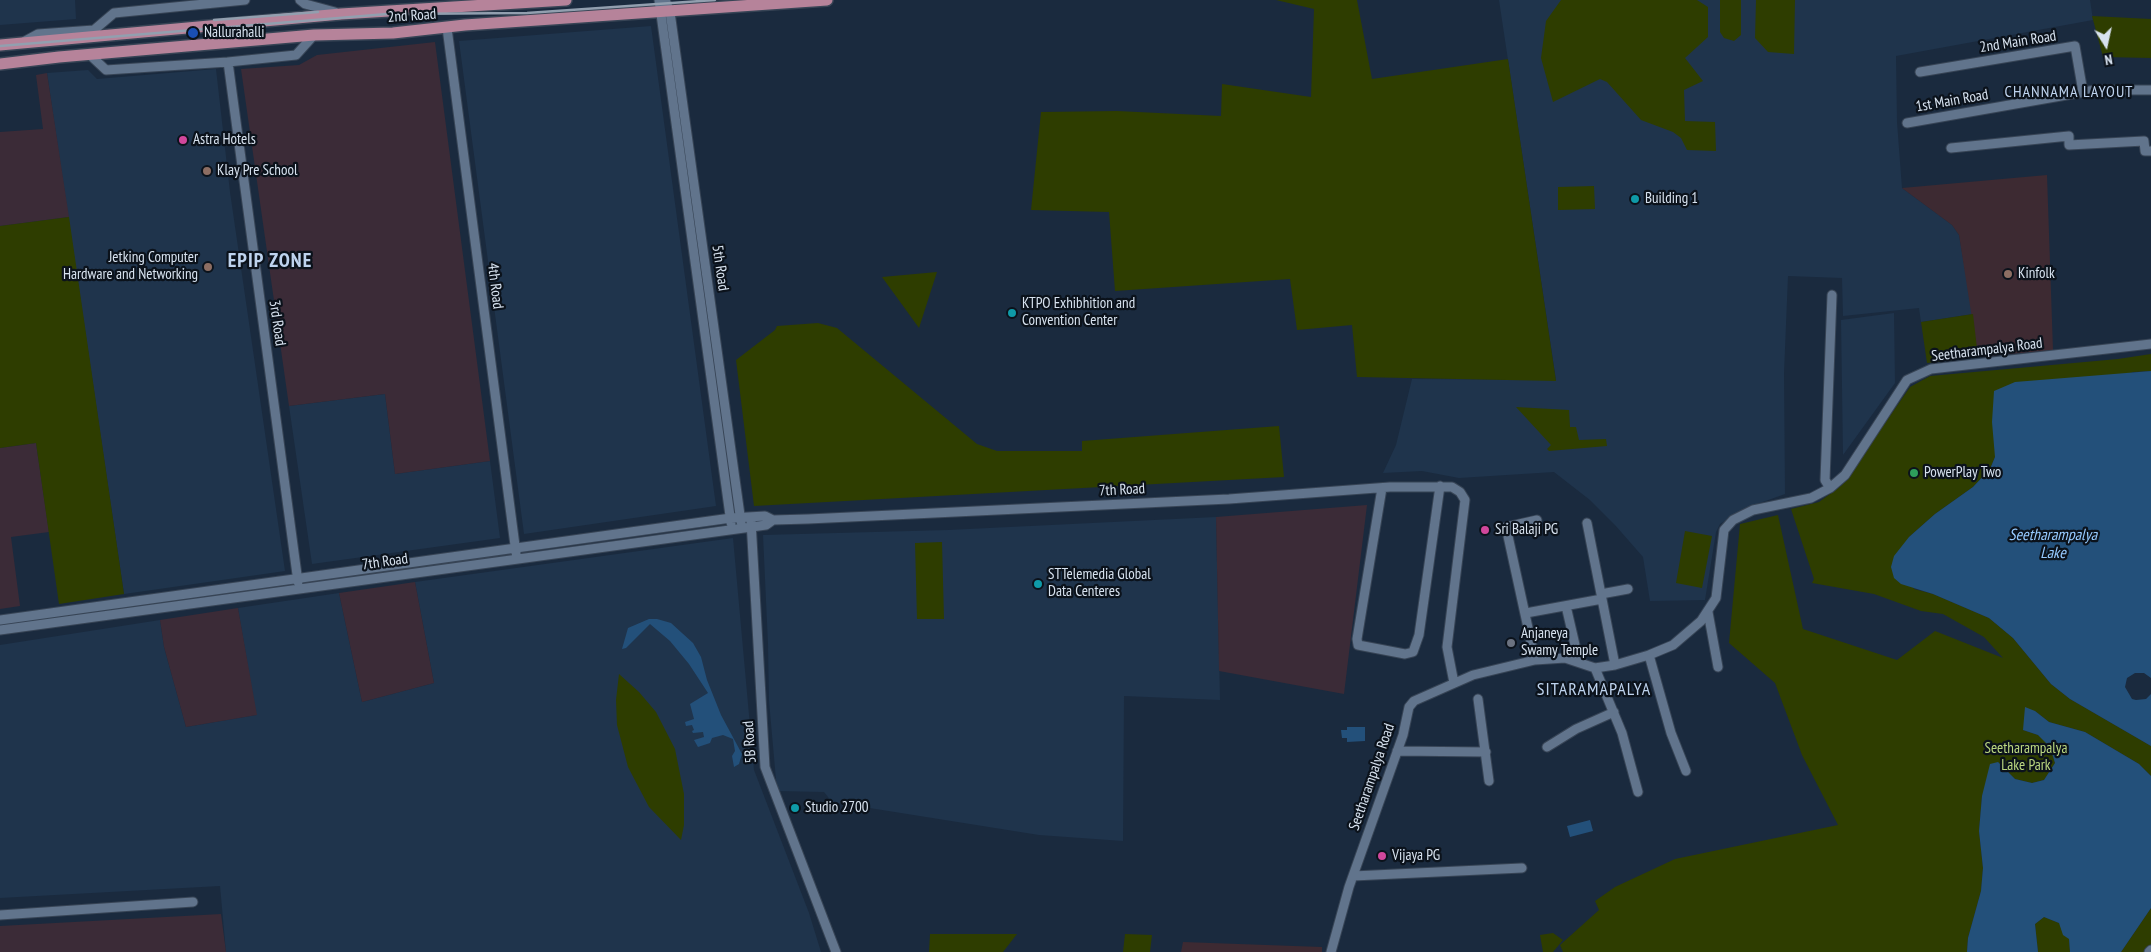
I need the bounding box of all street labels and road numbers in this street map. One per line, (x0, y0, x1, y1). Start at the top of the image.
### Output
street label: 2nd Road (387, 5, 437, 27)
street label: 2nd Main Road (1978, 27, 2058, 57)
street label: 1st Main Road (1914, 86, 1990, 116)
street label: 5th Road (708, 244, 732, 292)
street label: 4th Road (483, 262, 507, 310)
street label: 3rd Road (265, 299, 289, 347)
street label: Seetharampalya Road (1930, 334, 2044, 366)
street label: 7th Road (1098, 480, 1146, 500)
street label: 7th Road (361, 550, 409, 574)
street label: 5B Road (740, 720, 760, 764)
street label: Seetharampalya Road (1345, 721, 1399, 833)

